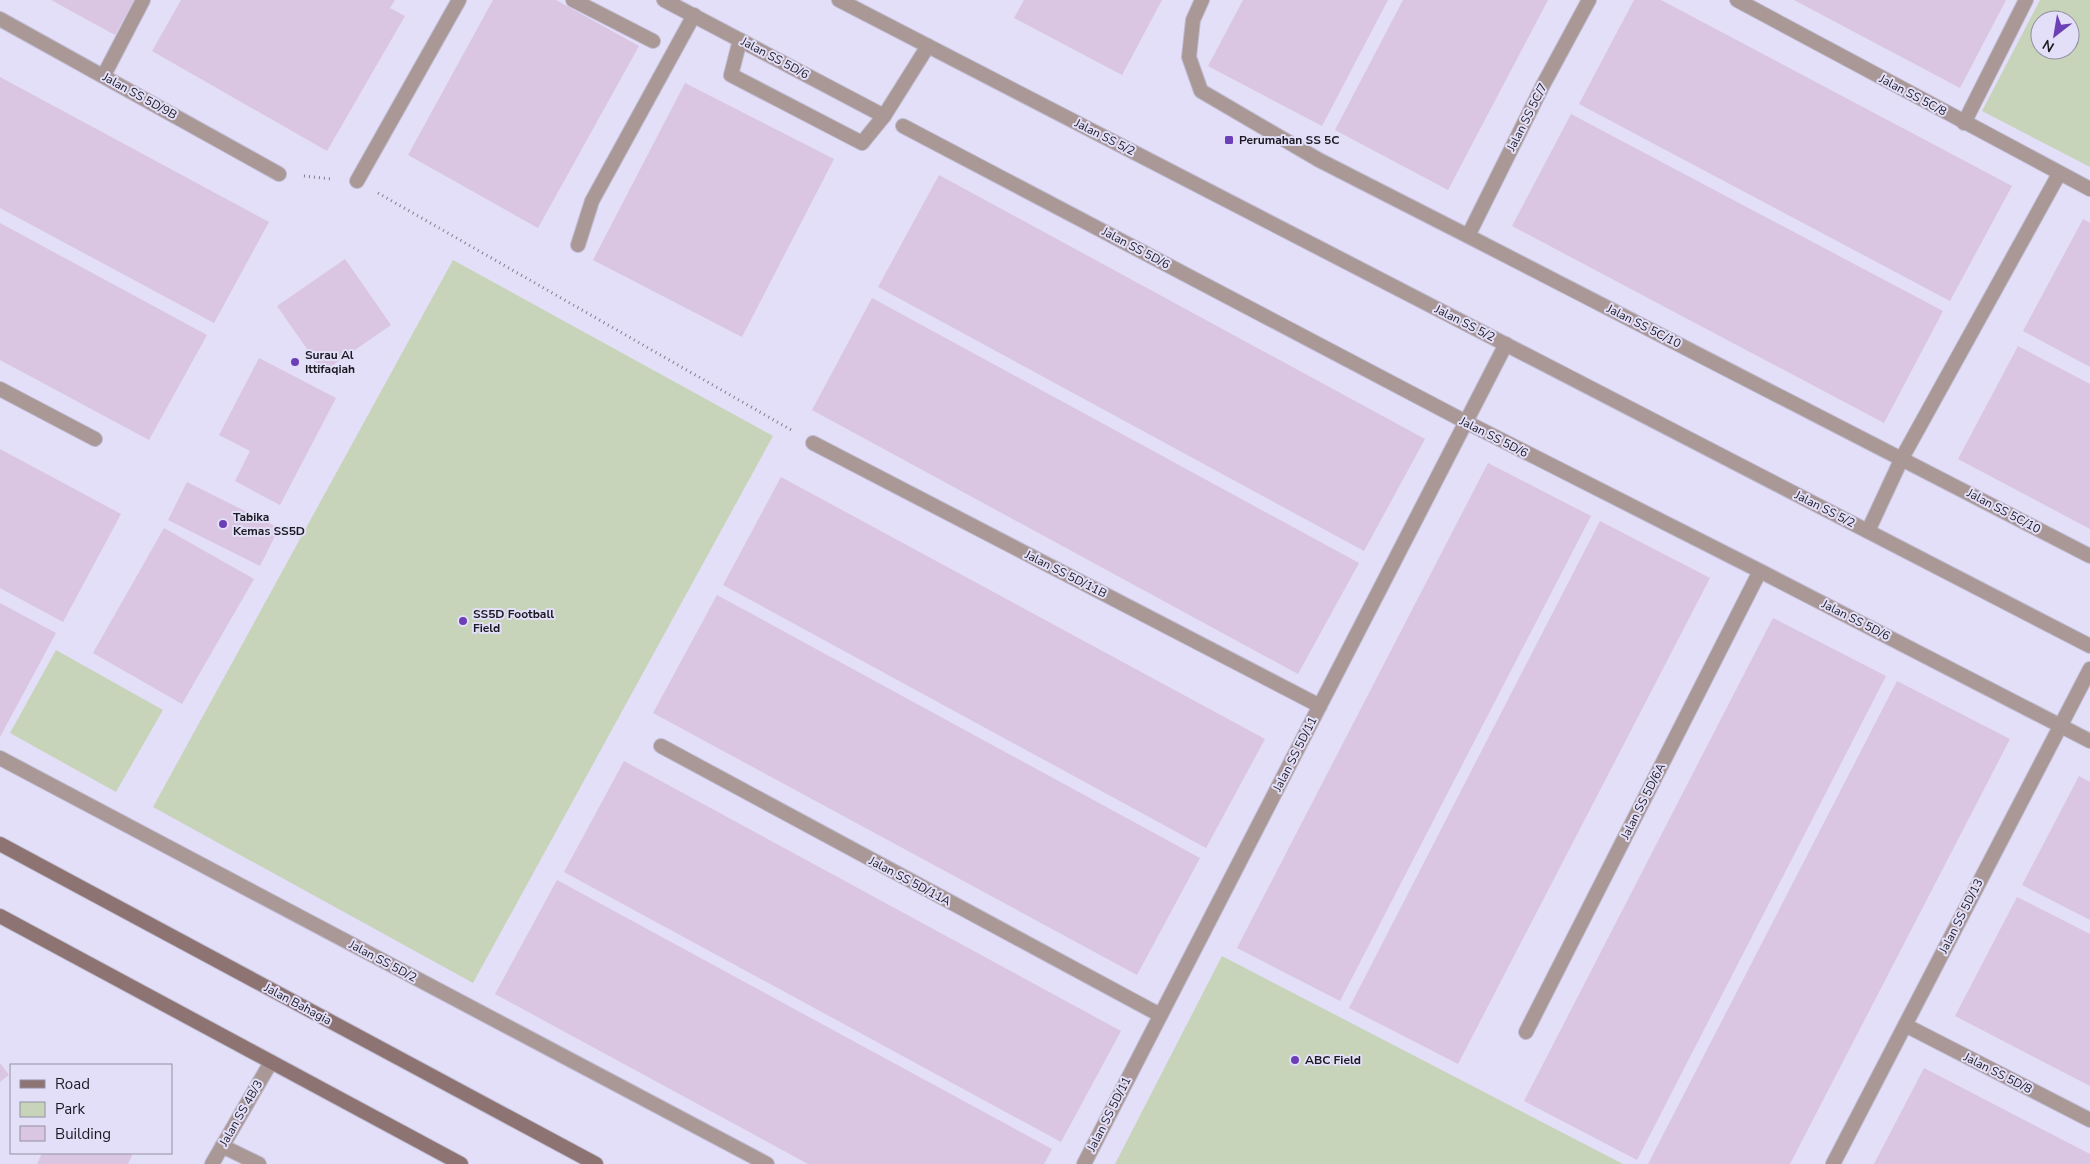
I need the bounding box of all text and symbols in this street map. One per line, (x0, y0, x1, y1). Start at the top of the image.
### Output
north arrow (2030, 10, 2080, 60)
street label: Jalan SS 5D/6 (737, 33, 812, 83)
text: N (2039, 35, 2058, 57)
street label: Jalan SS 5D/9B (99, 68, 180, 123)
street label: Jalan SS 5C/8 (1876, 70, 1949, 119)
street label: Jalan SS 5C/7 (1503, 80, 1551, 154)
street label: Jalan SS 5/2 (1071, 115, 1138, 159)
place label: Perumahan SS 5C (1239, 132, 1339, 148)
marker: Perumahan SS 5C (1223, 134, 1235, 146)
street label: Jalan SS 5D/6 (1098, 223, 1173, 273)
street label: Jalan SS 5C/10 (1603, 300, 1684, 352)
street label: Jalan SS 5/2 (1431, 301, 1498, 345)
place label: Surau Al Ittifaqiah (305, 347, 355, 377)
marker: Surau Al Ittifaqiah (289, 356, 301, 368)
street label: Jalan SS 5D/6 (1456, 413, 1531, 461)
street label: Jalan SS 5C/10 (1964, 484, 2044, 537)
street label: Jalan SS 5/2 (1791, 487, 1858, 531)
place label: Tabika Kemas SS5D (233, 509, 305, 539)
marker: Tabika Kemas SS5D (217, 518, 229, 530)
street label: Jalan SS 5D/11B (1021, 546, 1110, 602)
street label: Jalan SS 5D/6 (1818, 596, 1893, 644)
place label: SS5D Football Field (473, 606, 554, 636)
marker: SS5D Football Field (457, 615, 469, 627)
street label: Jalan SS 5D/11 (1269, 714, 1321, 795)
street label: Jalan SS 5D/6A (1617, 760, 1669, 843)
street label: Jalan SS 5D/11A (865, 852, 954, 909)
street label: Jalan SS 5D/13 (1935, 876, 1987, 957)
street label: Jalan SS 5D/2 (345, 936, 420, 986)
street label: Jalan Bahagia (261, 979, 334, 1028)
street label: Jalan SS 5D/8 (1960, 1049, 2035, 1097)
place label: ABC Field (1305, 1052, 1361, 1068)
marker: ABC Field (1289, 1054, 1301, 1066)
legend (10, 1064, 172, 1154)
text: Road (55, 1074, 90, 1094)
street label: Jalan SS 5D/11 (1083, 1074, 1135, 1155)
street label: Jalan SS 4B/3 (215, 1077, 266, 1150)
text: Park (55, 1099, 85, 1119)
text: Building (55, 1124, 111, 1144)

